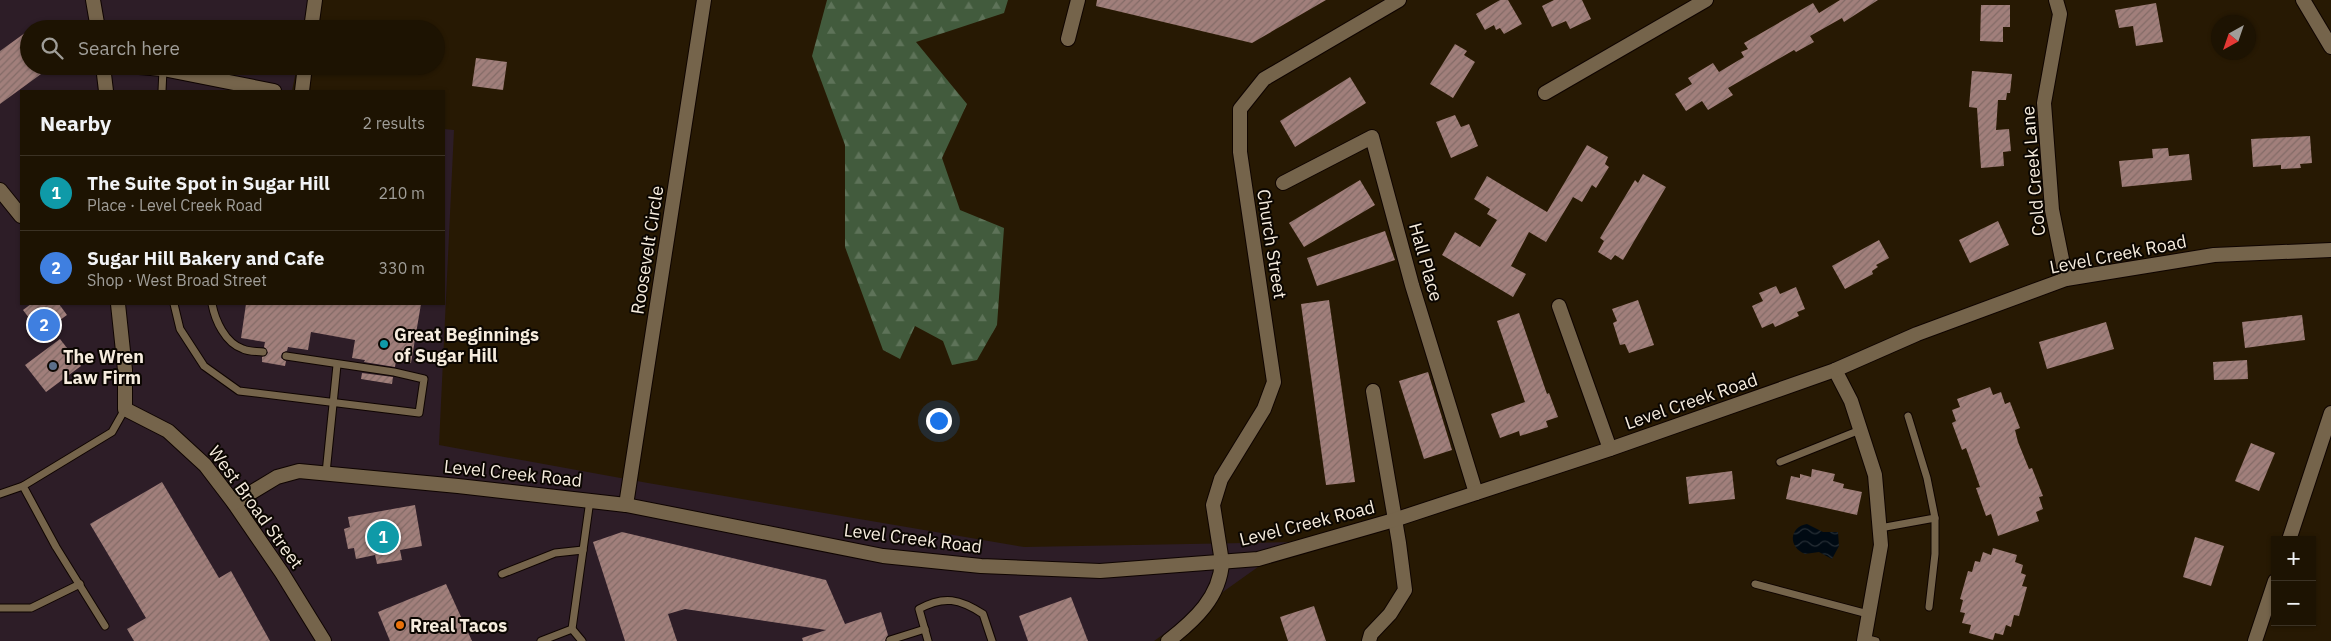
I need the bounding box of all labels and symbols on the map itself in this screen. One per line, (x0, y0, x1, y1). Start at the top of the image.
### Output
north arrow (2211, 15, 2256, 60)
street label: Cold Creek Lane (2016, 105, 2050, 237)
street label: Roosevelt Circle (625, 184, 669, 316)
street label: Church Street (1252, 187, 1292, 301)
street label: Hall Place (1404, 220, 1448, 304)
street label: Level Creek Road (2048, 229, 2188, 279)
pin: 2 (28, 306, 60, 344)
place label: Great Beginnings of Sugar Hill (394, 323, 539, 367)
marker: Great Beginnings of Sugar Hill (378, 338, 390, 350)
place label: The Wren Law Firm (63, 345, 144, 389)
marker: The Wren Law Firm (47, 360, 59, 372)
street label: Level Creek Road (1622, 368, 1760, 434)
your location (926, 408, 952, 434)
street label: West Broad Street (204, 441, 308, 573)
street label: Level Creek Road (443, 454, 583, 492)
street label: Level Creek Road (1237, 495, 1377, 551)
pin: 1 (367, 518, 399, 556)
street label: Level Creek Road (843, 518, 983, 558)
place label: Rreal Tacos (410, 614, 507, 637)
marker: Rreal Tacos (394, 619, 406, 631)

